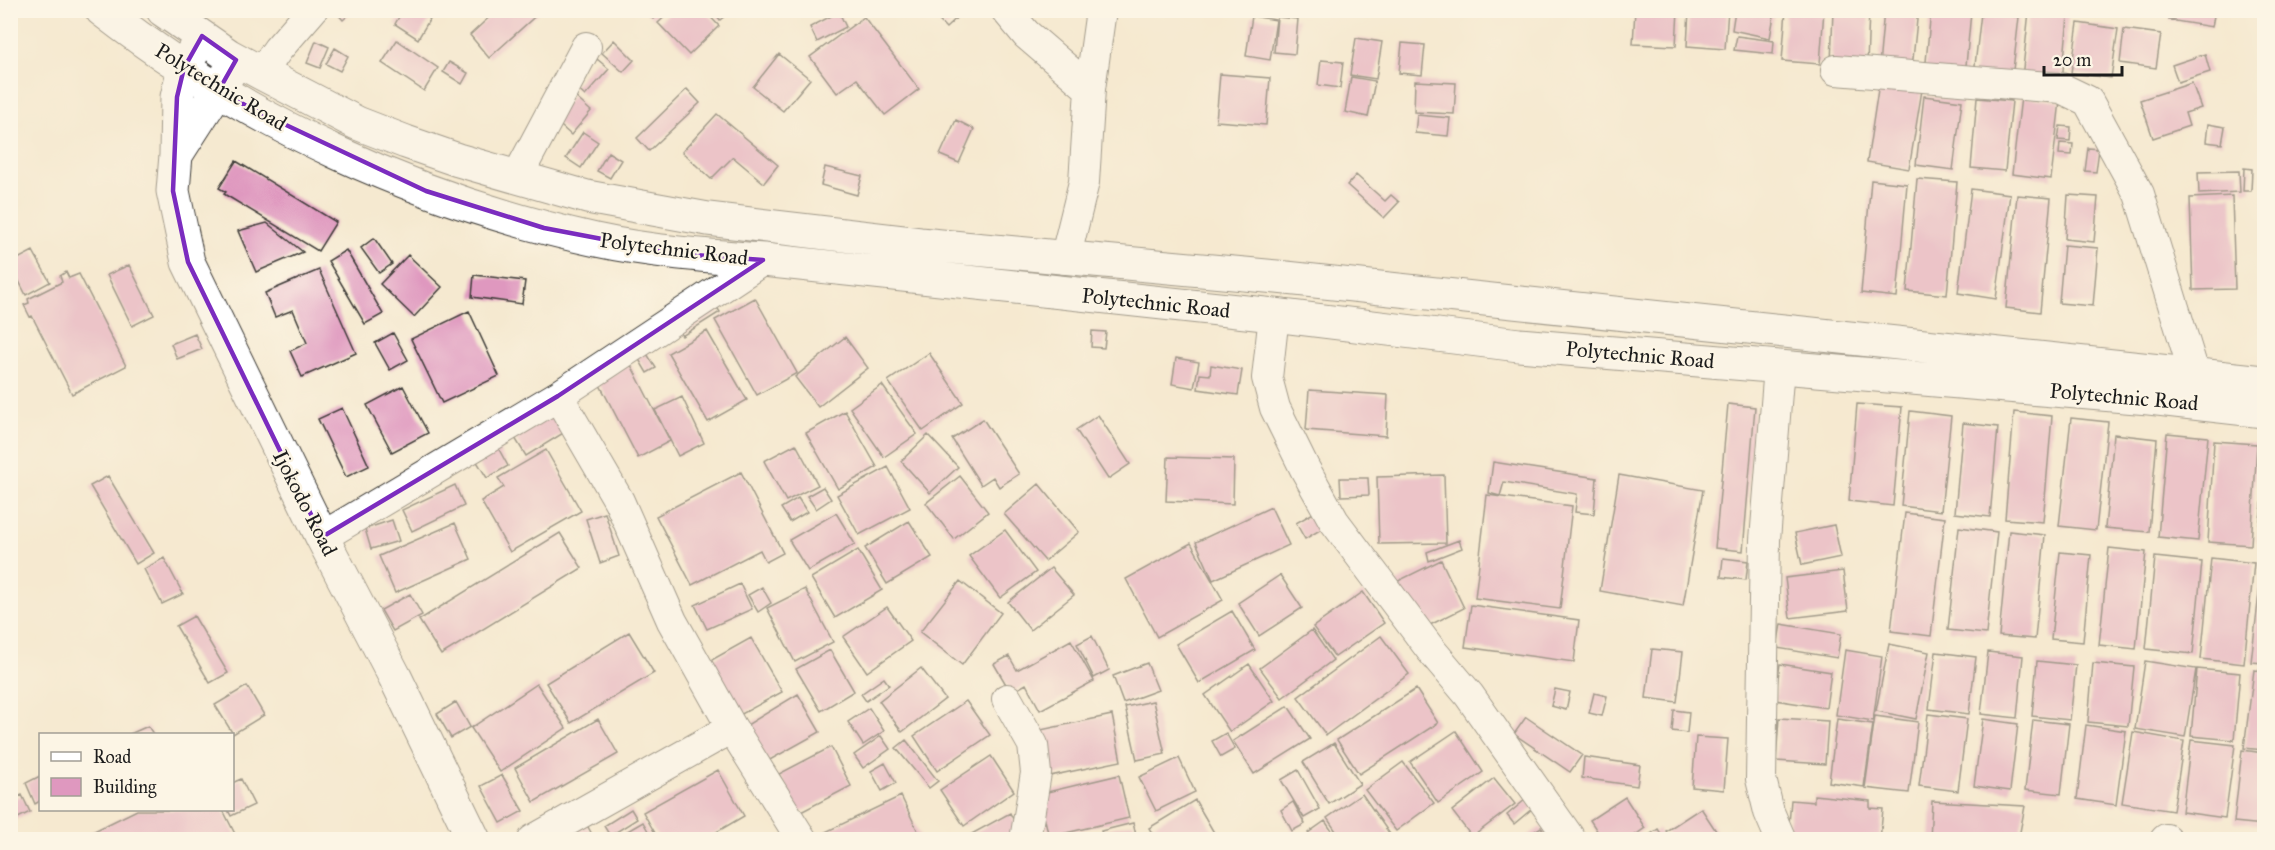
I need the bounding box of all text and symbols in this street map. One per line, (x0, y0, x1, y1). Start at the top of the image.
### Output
street label: Polytechnic Road (150, 37, 292, 137)
scale bar (2044, 39, 2122, 77)
text: 20 m (2053, 49, 2091, 71)
street label: Polytechnic Road (598, 227, 750, 271)
street label: Polytechnic Road (1080, 282, 1232, 324)
street label: Polytechnic Road (1565, 336, 1716, 374)
street label: Polytechnic Road (2049, 378, 2200, 416)
street label: Ijokodo Road (267, 446, 343, 561)
legend (39, 733, 234, 811)
text: Road (93, 746, 131, 768)
text: Building (93, 776, 157, 799)

